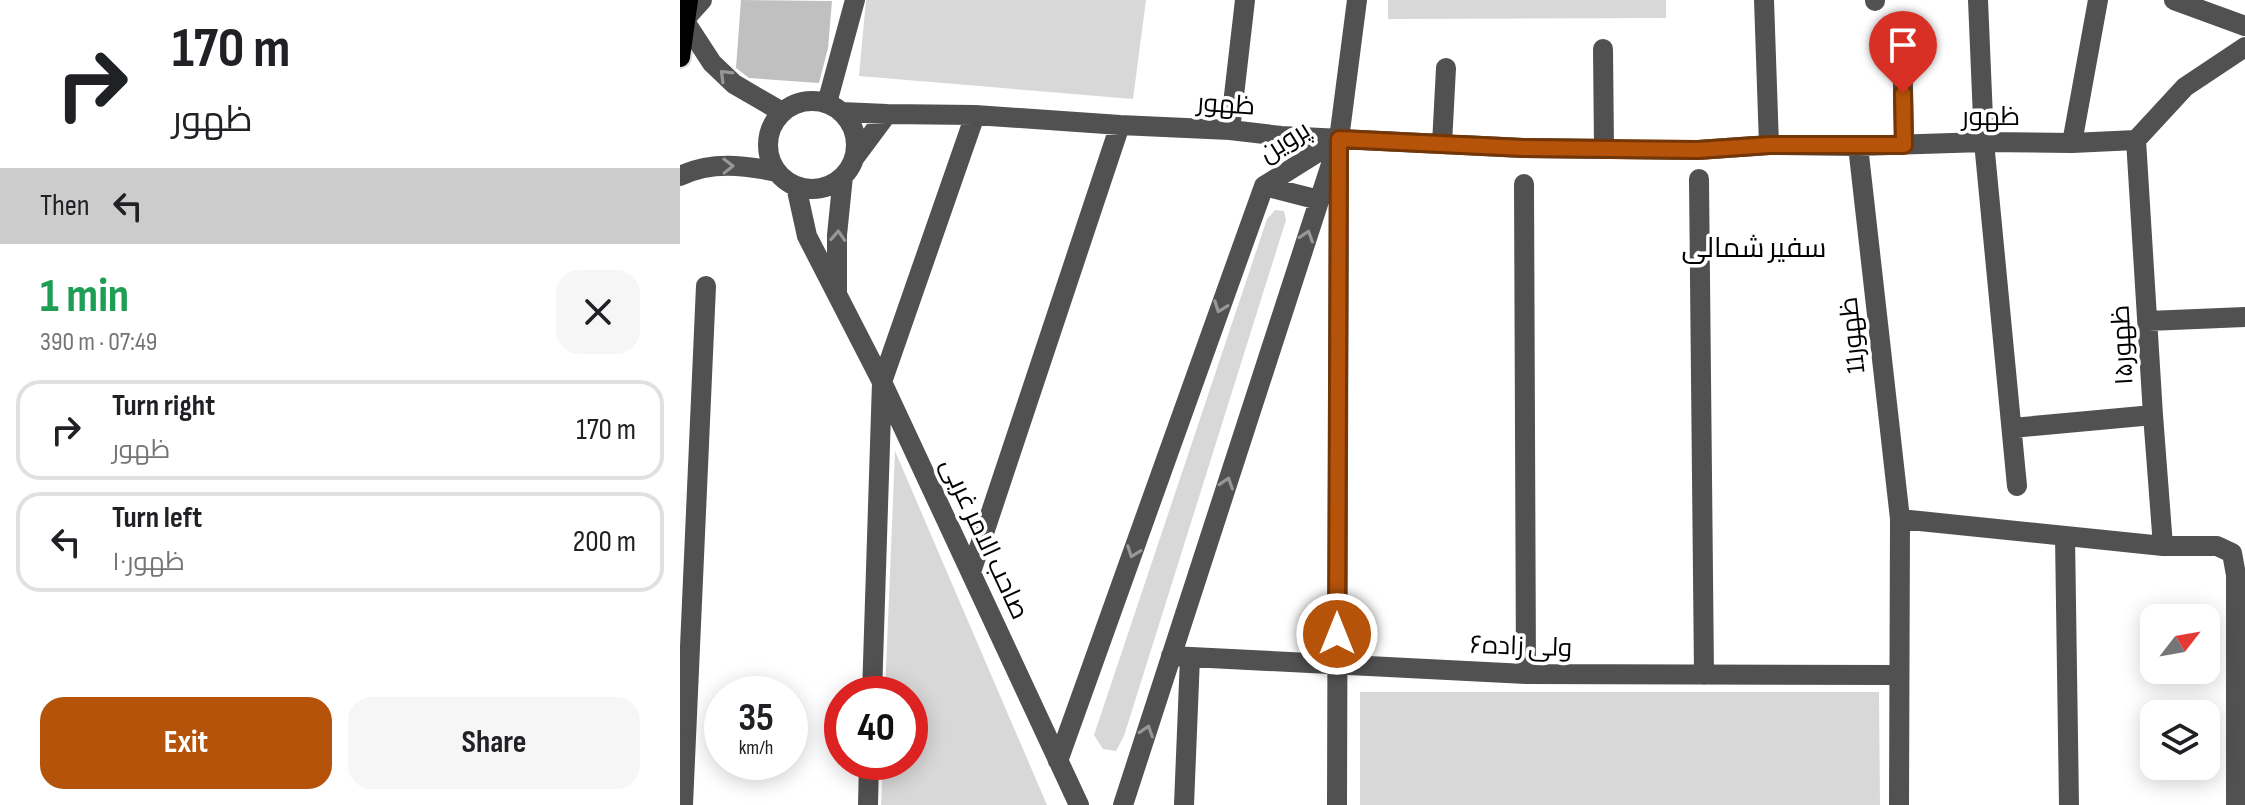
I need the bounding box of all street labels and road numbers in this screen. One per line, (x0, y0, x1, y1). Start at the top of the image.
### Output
street label: ظهور (1194, 87, 1256, 122)
street label: ظهور (1960, 102, 2020, 133)
street label: پروین (1254, 115, 1316, 169)
street label: 11ظهور (1834, 295, 1872, 375)
street label: ظهور۱۵ (2105, 304, 2141, 386)
street label: صاحب الامر غربی (933, 453, 1035, 625)
street label: ولی زاده۶ (1469, 630, 1573, 664)

